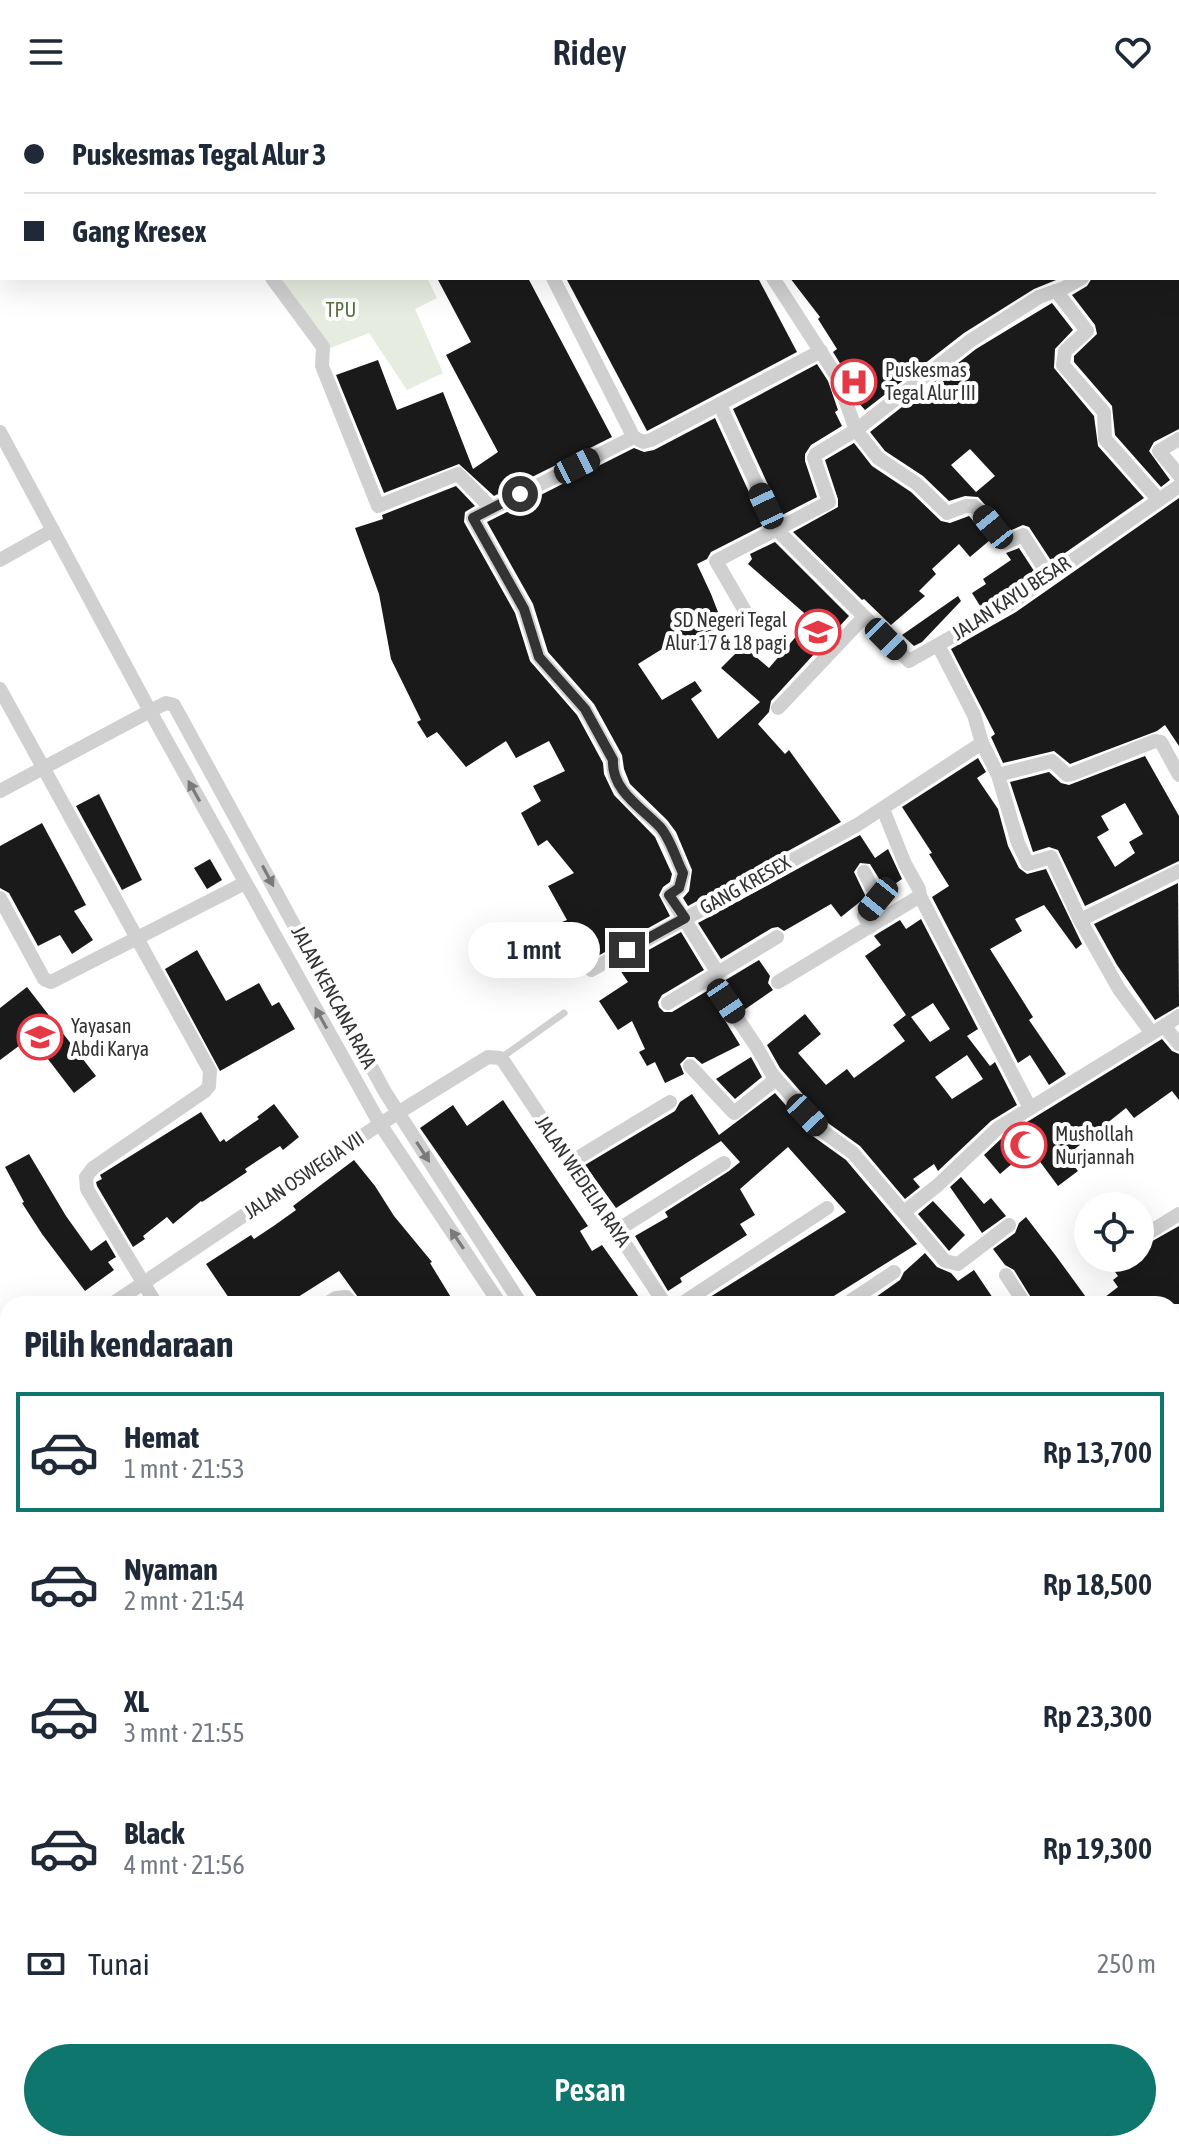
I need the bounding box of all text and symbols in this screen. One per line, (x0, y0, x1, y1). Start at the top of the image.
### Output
icon: menu (24, 30, 68, 74)
icon: heart (1111, 30, 1155, 74)
text: Ridey (552, 31, 627, 73)
text: Puskesmas Tegal Alur 3 (72, 137, 326, 171)
text: Gang Kresex (72, 214, 207, 248)
park label: TPU (326, 298, 356, 321)
hospital icon: Puskesmas Tegal Alur III (830, 358, 878, 406)
place label: Puskesmas Tegal Alur III (885, 358, 976, 404)
car (550, 444, 604, 488)
route start (502, 476, 538, 512)
car (745, 479, 787, 533)
car (969, 501, 1017, 553)
street label: JALAN KAYU BESAR (947, 551, 1074, 644)
place label: SD Negeri Tegal Alur 17 & 18 pagi (665, 608, 788, 654)
school or university icon: SD Negeri Tegal Alur 17 & 18 pagi (794, 608, 842, 656)
car (861, 614, 911, 664)
one-way arrow (187, 779, 201, 802)
street label: GANG KRESEX (696, 850, 794, 919)
one-way arrow (261, 865, 275, 887)
car (854, 873, 902, 925)
street label: JALAN KENCANA RAYA (287, 922, 382, 1072)
callout: 1 mnt (467, 922, 599, 978)
route end (609, 932, 645, 968)
text: 1 mnt (507, 935, 561, 965)
car (703, 974, 749, 1028)
one-way arrow (314, 1007, 328, 1029)
school or university icon: Yayasan Abdi Karya (16, 1013, 64, 1061)
place label: Yayasan Abdi Karya (71, 1014, 149, 1060)
car (782, 1089, 832, 1141)
street label: JALAN WEDELIA RAYA (531, 1111, 636, 1251)
mosque icon: Mushollah Nurjannah (1000, 1121, 1048, 1169)
place label: Mushollah Nurjannah (1055, 1122, 1135, 1168)
street label: JALAN OSWEGIA VII (239, 1126, 368, 1223)
one-way arrow (415, 1141, 430, 1162)
map controls (1074, 1192, 1154, 1272)
button: locate (1074, 1192, 1154, 1272)
one-way arrow (450, 1228, 464, 1250)
text: Pilih kendaraan (24, 1323, 233, 1365)
icon: car (28, 1416, 100, 1488)
text: Hemat (124, 1420, 199, 1454)
text: Rp 13,700 (1043, 1435, 1152, 1469)
text: 1 mnt · 21:53 (124, 1454, 245, 1484)
icon: car (28, 1548, 100, 1620)
text: Nyaman (124, 1552, 218, 1586)
text: Rp 18,500 (1043, 1567, 1152, 1601)
text: 2 mnt · 21:54 (124, 1586, 245, 1616)
icon: car (28, 1680, 100, 1752)
text: XL (124, 1684, 149, 1718)
text: Rp 23,300 (1043, 1699, 1152, 1733)
text: 3 mnt · 21:55 (124, 1718, 245, 1748)
icon: car (28, 1812, 100, 1884)
text: Black (124, 1816, 184, 1850)
text: Rp 19,300 (1043, 1831, 1152, 1865)
text: 4 mnt · 21:56 (124, 1850, 245, 1880)
icon: cash (24, 1942, 68, 1986)
text: Tunai (88, 1947, 150, 1981)
text: 250 m (1097, 1949, 1156, 1979)
button: Pesan (24, 2044, 1156, 2136)

